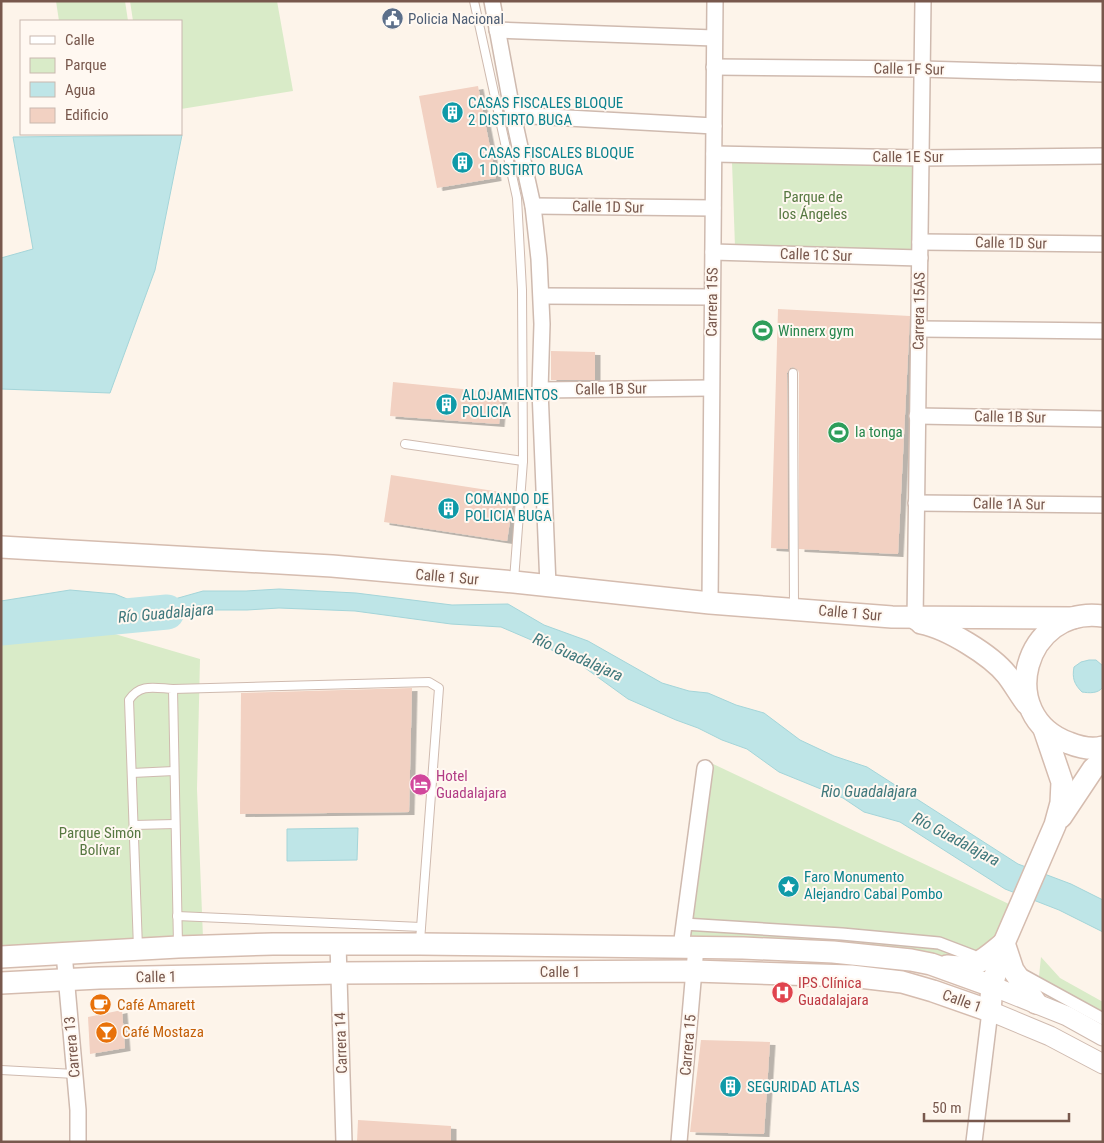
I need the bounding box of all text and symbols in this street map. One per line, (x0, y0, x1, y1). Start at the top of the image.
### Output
public building icon: Policia Nacional (380, 7, 404, 31)
place label: Policia Nacional (408, 10, 504, 28)
legend (20, 20, 182, 135)
text: Calle (65, 31, 95, 49)
text: Parque (65, 56, 107, 74)
street label: Calle 1F Sur (873, 59, 945, 79)
text: Agua (65, 81, 95, 99)
place label: CASAS FISCALES BLOQUE 2 DISTIRTO BUGA (468, 94, 623, 129)
building icon: CASAS FISCALES BLOQUE 2 DISTIRTO BUGA (440, 100, 464, 124)
text: Edificio (65, 106, 108, 124)
place label: CASAS FISCALES BLOQUE 1 DISTIRTO BUGA (479, 144, 634, 179)
street label: Calle 1E Sur (873, 148, 944, 166)
building icon: CASAS FISCALES BLOQUE 1 DISTIRTO BUGA (451, 150, 475, 174)
park label: Parque de los Ángeles (779, 188, 848, 223)
street label: Calle 1D Sur (572, 197, 645, 217)
street label: Calle 1D Sur (975, 233, 1048, 253)
street label: Calle 1C Sur (780, 245, 853, 265)
street label: Carrera 15S (702, 267, 722, 337)
street label: Carrera 15AS (909, 272, 929, 350)
sports icon: Winnerx gym (750, 319, 774, 343)
place label: Winnerx gym (778, 322, 854, 340)
street label: Calle 1B Sur (575, 379, 647, 399)
place label: ALOJAMIENTOS POLICIA (462, 386, 558, 421)
building icon: ALOJAMIENTOS POLICIA (434, 392, 458, 416)
street label: Calle 1B Sur (974, 407, 1046, 427)
sports icon: la tonga (827, 420, 851, 444)
place label: la tonga (855, 423, 903, 441)
place label: COMANDO DE POLICIA BUGA (465, 490, 552, 525)
street label: Calle 1A Sur (973, 494, 1046, 514)
building icon: COMANDO DE POLICIA BUGA (437, 496, 461, 520)
street label: Calle 1 Sur (415, 565, 480, 589)
water label: Río Guadalajara (117, 599, 215, 627)
street label: Calle 1 Sur (818, 601, 883, 625)
water label: Río Guadalajara (530, 629, 626, 685)
place label: Hotel Guadalajara (436, 767, 507, 802)
hotel icon: Hotel Guadalajara (408, 773, 432, 797)
water label: Rio Guadalajara (821, 782, 917, 801)
water label: Río Guadalajara (909, 808, 1003, 870)
park label: Parque Simón Bolívar (59, 824, 141, 859)
place label: Faro Monumento Alejandro Cabal Pombo (804, 868, 943, 903)
place icon: Faro Monumento Alejandro Cabal Pombo (776, 874, 800, 898)
street label: Calle 1 (540, 963, 580, 981)
street label: Calle 1 (136, 968, 176, 986)
place label: IPS Clínica Guadalajara (798, 974, 869, 1009)
hospital icon: IPS Clínica Guadalajara (770, 980, 794, 1004)
street label: Calle 1 (940, 986, 984, 1016)
cafe icon: Café Amarett (89, 993, 113, 1017)
place label: Café Amarett (117, 996, 195, 1014)
street label: Carrera 14 (331, 1012, 351, 1074)
street label: Carrera 15 (676, 1014, 700, 1076)
street label: Carrera 13 (60, 1016, 84, 1078)
bar icon: Café Mostaza (94, 1020, 118, 1044)
place label: Café Mostaza (122, 1023, 204, 1041)
building icon: SEGURIDAD ATLAS (719, 1075, 743, 1099)
place label: SEGURIDAD ATLAS (747, 1078, 860, 1096)
scale bar (924, 1090, 1069, 1122)
text: 50 m (932, 1099, 962, 1117)

